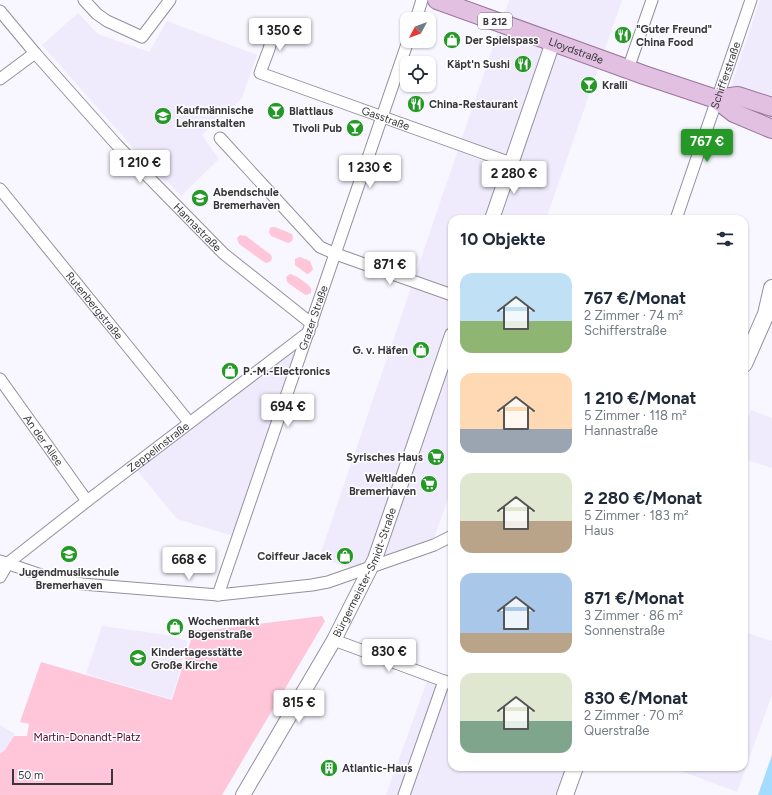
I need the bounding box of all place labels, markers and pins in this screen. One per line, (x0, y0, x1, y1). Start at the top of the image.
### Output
pin: 1 350 € (243, 18, 317, 52)
place label: "Guter Freund" China Food (636, 23, 712, 49)
restaurant icon: "Guter Freund" China Food (613, 25, 633, 45)
shop icon: Der Spielspass (442, 30, 462, 50)
place label: Der Spielspass (465, 34, 538, 47)
restaurant icon: Käpt'n Sushi (513, 54, 533, 74)
place label: Käpt'n Sushi (447, 58, 510, 71)
bar icon: Kralli (579, 75, 599, 95)
place label: Kralli (602, 79, 628, 92)
restaurant icon: China-Restaurant (406, 94, 426, 114)
place label: China-Restaurant (429, 98, 519, 111)
bar icon: Blattlaus (266, 101, 286, 121)
place label: Kaufmännische Lehranstalten (176, 104, 254, 130)
place label: Blattlaus (289, 105, 333, 118)
school or university icon: Kaufmännische Lehranstalten (153, 106, 173, 126)
bar icon: Tivoli Pub (345, 118, 365, 138)
place label: Tivoli Pub (293, 122, 342, 135)
pin: 767 € (679, 129, 735, 163)
pin: 1 210 € (103, 150, 177, 184)
pin: 1 230 € (333, 155, 407, 189)
pin: 2 280 € (477, 161, 551, 195)
place label: Abendschule Bremerhaven (213, 186, 280, 212)
school or university icon: Abendschule Bremerhaven (190, 188, 210, 208)
pin: 871 € (362, 252, 418, 286)
shop icon: G. v. Häfen (411, 340, 431, 360)
place label: G. v. Häfen (352, 344, 408, 357)
shop icon: P.-M.-Electronics (220, 361, 240, 381)
place label: P.-M.-Electronics (243, 365, 330, 378)
pin: 694 € (260, 394, 316, 428)
supermarket icon: Syrisches Haus (426, 447, 446, 467)
place label: Syrisches Haus (346, 451, 423, 464)
place label: Weltladen Bremerhaven (349, 472, 416, 498)
supermarket icon: Weltladen Bremerhaven (419, 474, 439, 494)
school or university icon: Jugendmusikschule Bremerhaven (59, 544, 79, 564)
shop icon: Coiffeur Jacek (335, 546, 355, 566)
pin: 668 € (161, 547, 217, 581)
place label: Coiffeur Jacek (257, 550, 332, 563)
place label: Jugendmusikschule Bremerhaven (19, 566, 119, 592)
place label: Wochenmarkt Bogenstraße (188, 615, 260, 641)
shop icon: Wochenmarkt Bogenstraße (165, 617, 185, 637)
pin: 830 € (361, 639, 417, 673)
place label: Kindertagesstätte Große Kirche (151, 646, 242, 672)
school or university icon: Kindertagesstätte Große Kirche (128, 648, 148, 668)
pin: 815 € (271, 690, 327, 724)
building icon: Atlantic-Haus (319, 758, 339, 778)
place label: Atlantic-Haus (342, 762, 412, 775)

